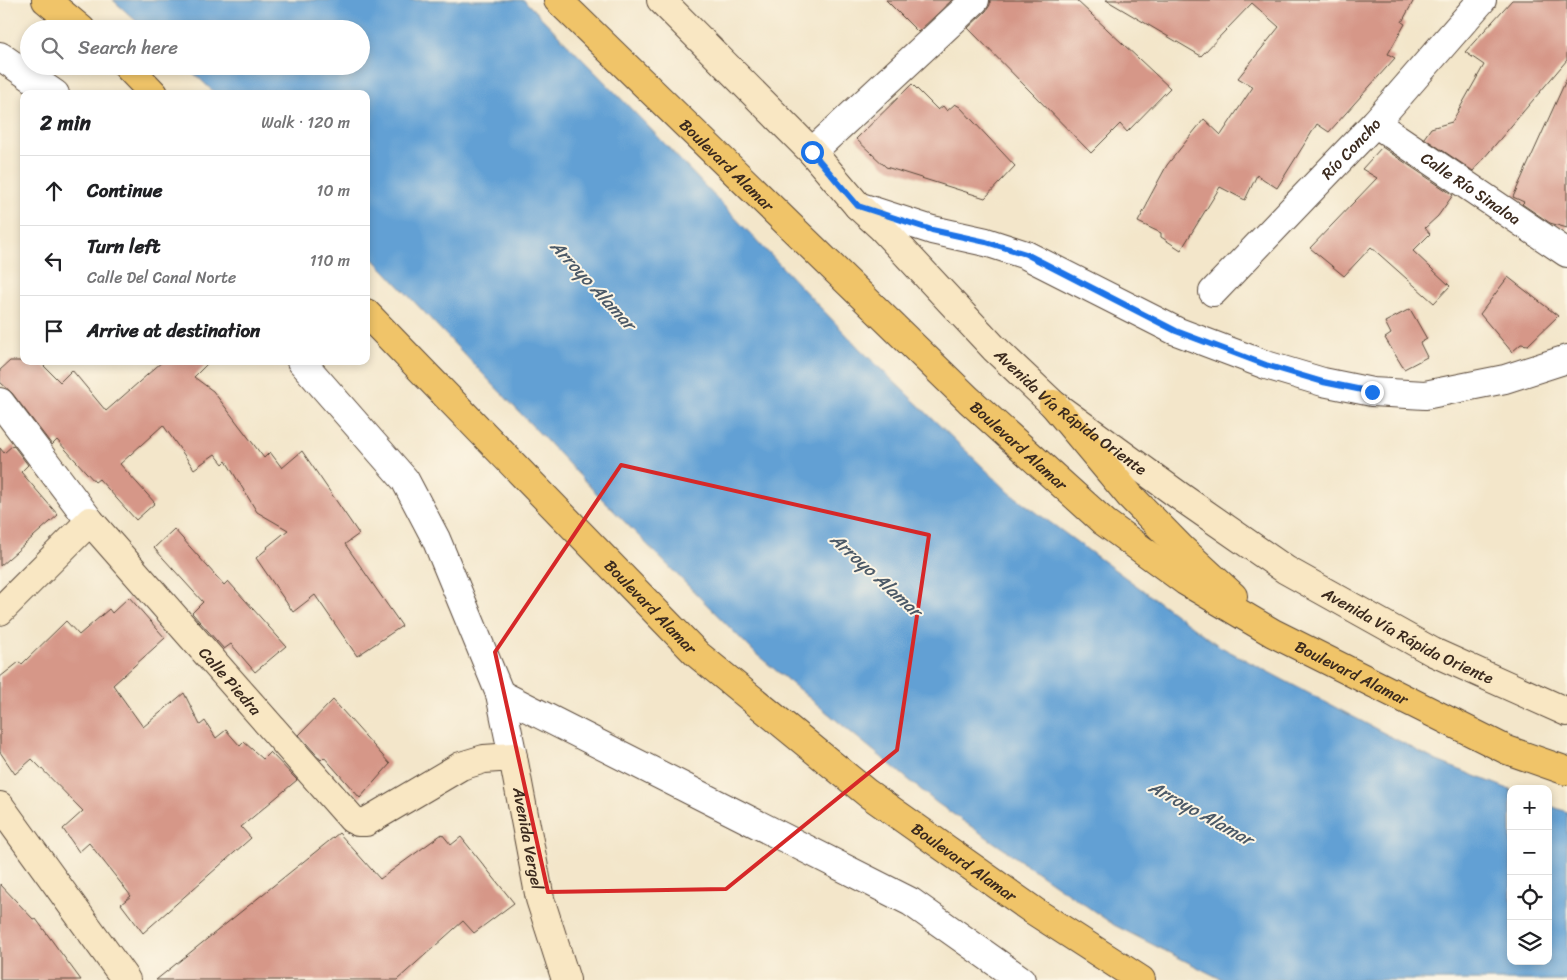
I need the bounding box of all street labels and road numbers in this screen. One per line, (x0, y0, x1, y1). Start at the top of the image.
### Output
street label: Boulevard Alamar (672, 111, 782, 220)
street label: Río Concho (1314, 111, 1388, 187)
street label: Calle Río Sinaloa (1415, 144, 1527, 233)
street label: Avenida Vía Rápida Oriente (987, 341, 1154, 483)
street label: Boulevard Alamar (963, 393, 1075, 499)
street label: Boulevard Alamar (597, 552, 705, 662)
street label: Avenida Vía Rápida Oriente (1316, 578, 1499, 693)
street label: Boulevard Alamar (1290, 632, 1415, 714)
street label: Calle Piedra (191, 640, 270, 723)
street label: Avenida Vergel (504, 784, 552, 893)
street label: Boulevard Alamar (905, 815, 1024, 911)

